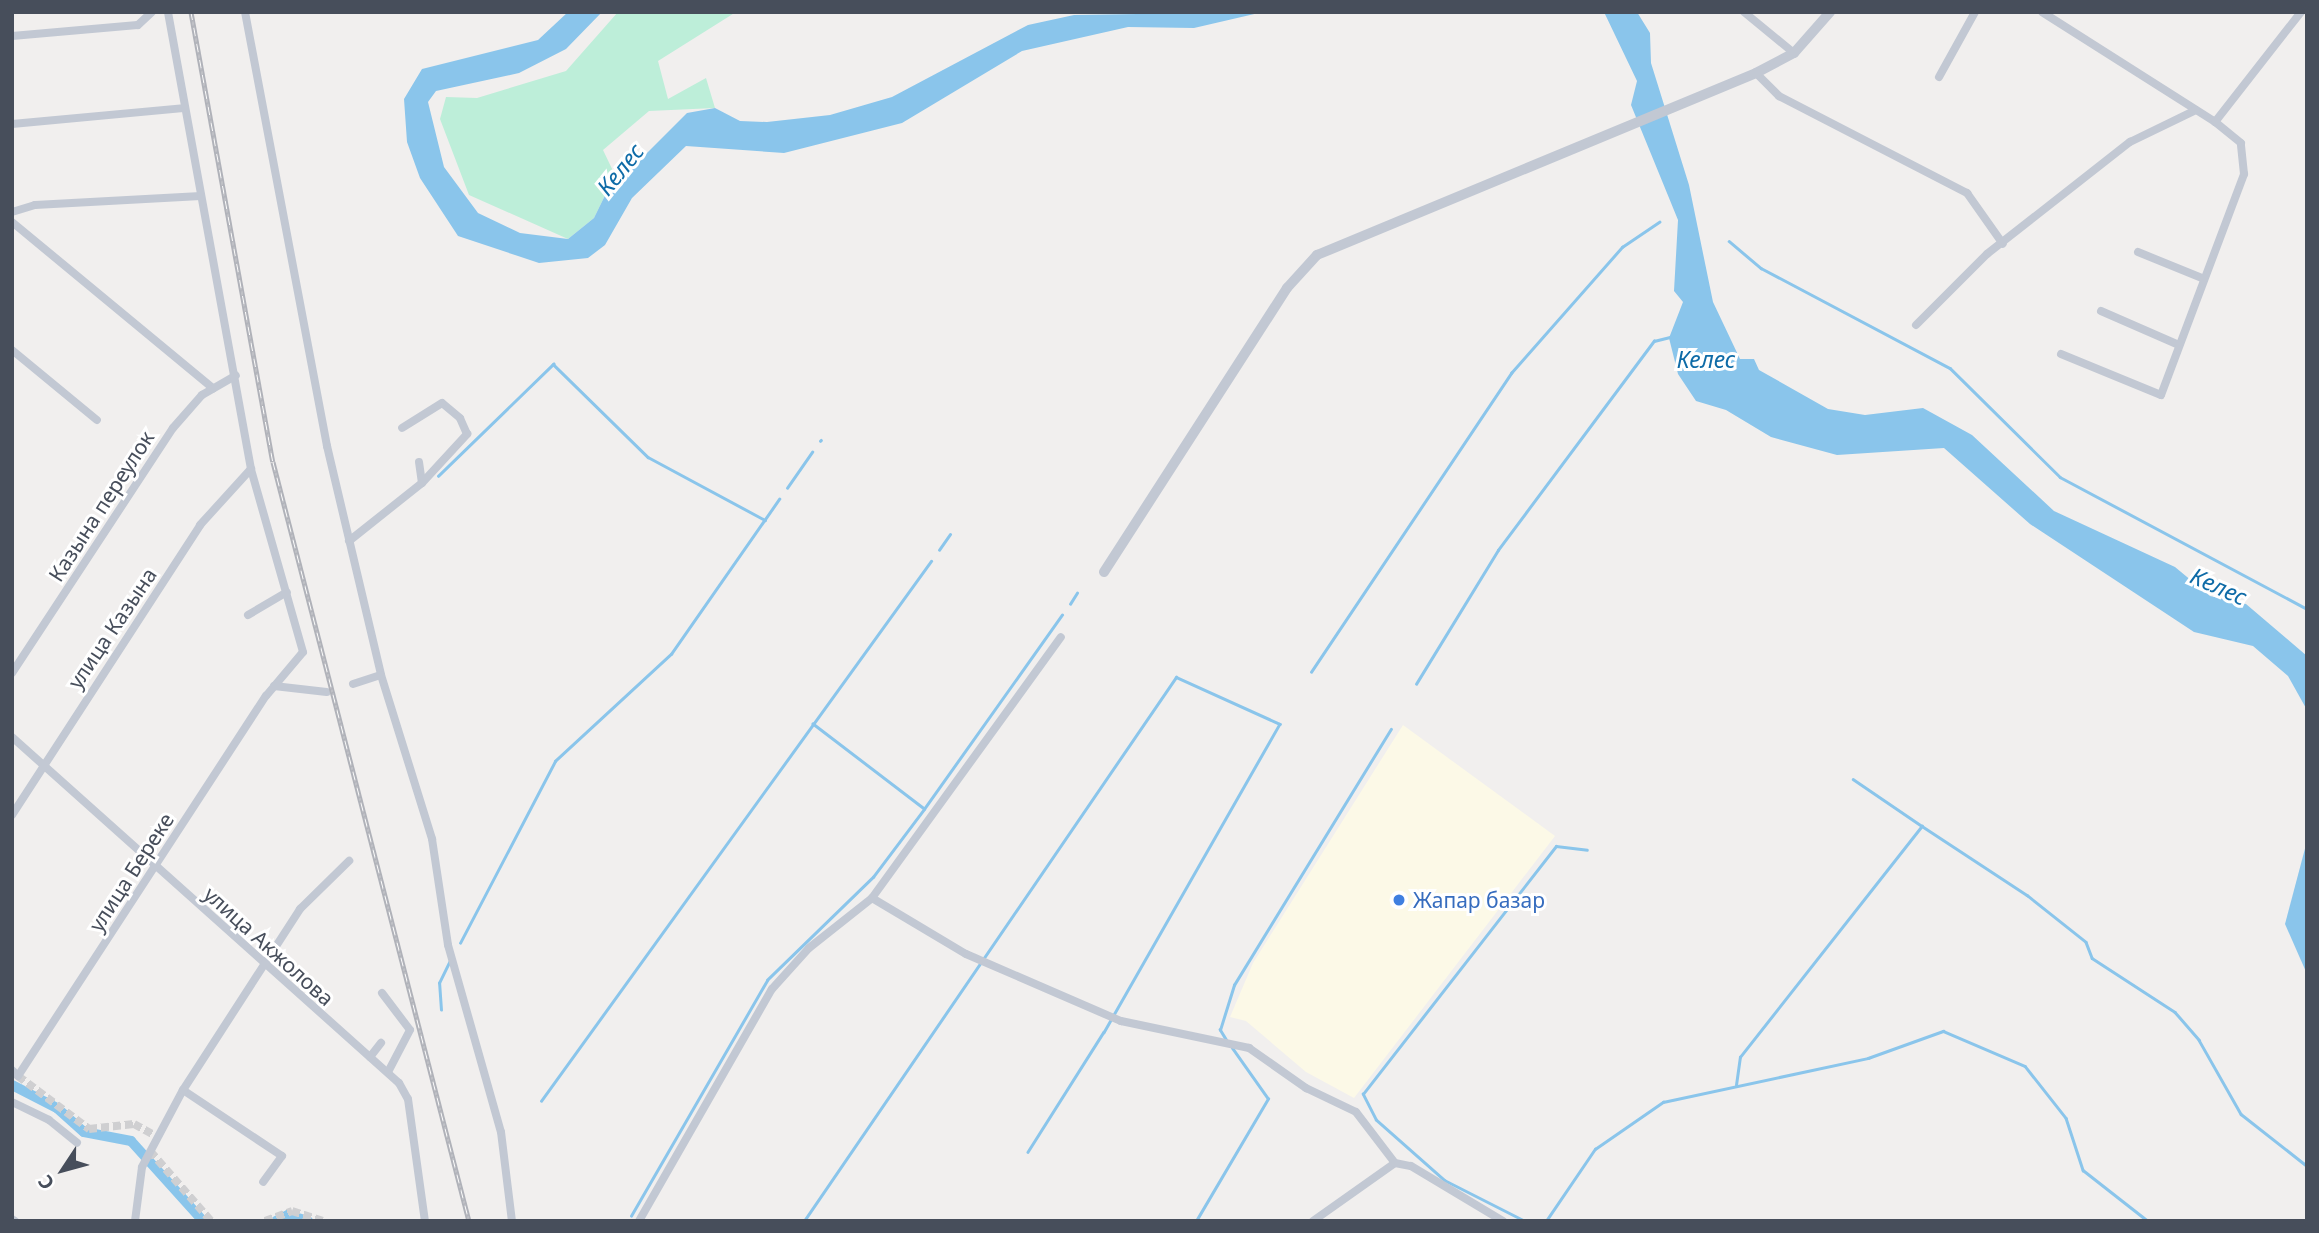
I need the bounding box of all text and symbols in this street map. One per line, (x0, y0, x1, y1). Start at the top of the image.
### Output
water label: Келес (591, 138, 649, 200)
water label: Келес (1677, 345, 1735, 373)
street label: Казына переулок (43, 426, 159, 586)
water label: Келес (2187, 561, 2251, 611)
street label: улица Казына (62, 563, 162, 693)
street label: улица Береке (83, 808, 179, 936)
street label: улица Акжолова (199, 881, 339, 1011)
place label: Жапар базар (1413, 887, 1545, 913)
marker: Жапар базар (1391, 892, 1407, 908)
north arrow (28, 1135, 98, 1205)
text: С (32, 1170, 60, 1195)

